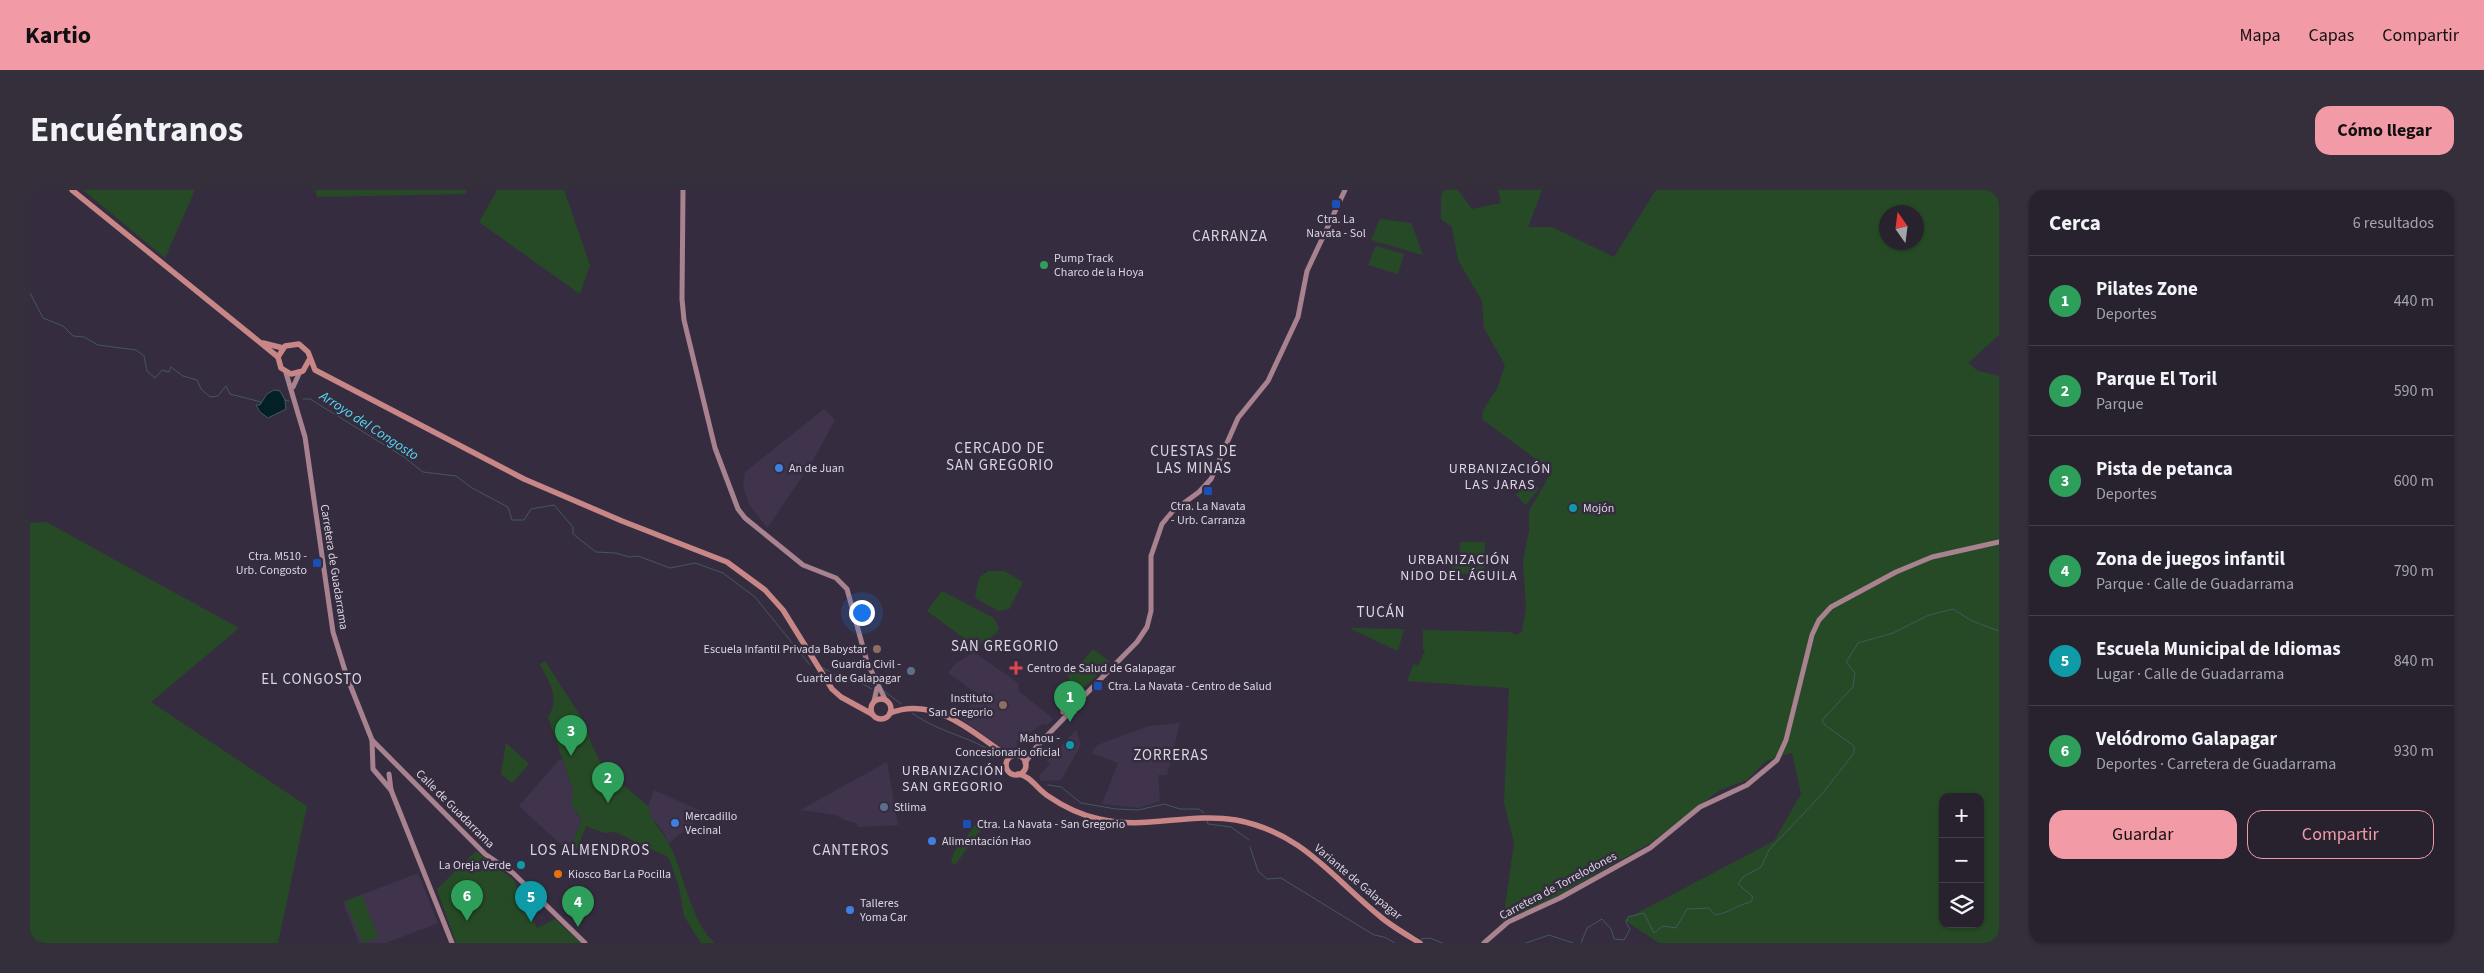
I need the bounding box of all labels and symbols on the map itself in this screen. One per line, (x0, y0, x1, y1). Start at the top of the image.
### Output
marker: Ctra. La Navata - Sol (1330, 198, 1342, 210)
north arrow (1879, 205, 1924, 250)
place label: Ctra. La Navata - Sol (1306, 211, 1366, 242)
district label: CARRANZA (1192, 226, 1268, 247)
place label: Pump Track Charco de la Hoya (1054, 250, 1144, 281)
marker: Pump Track Charco de la Hoya (1038, 259, 1050, 271)
water label: Arroyo del Congosto (315, 386, 422, 466)
district label: CERCADO DE SAN GREGORIO (946, 438, 1054, 476)
district label: CUESTAS DE LAS MINAS (1150, 441, 1238, 479)
district label: URBANIZACIÓN LAS JARAS (1449, 459, 1551, 495)
place label: An de Juan (789, 460, 844, 477)
marker: An de Juan (773, 462, 785, 474)
marker: Ctra. La Navata - Urb. Carranza (1202, 485, 1214, 497)
place label: Ctra. La Navata - Urb. Carranza (1170, 498, 1246, 529)
place label: Mojón (1583, 500, 1614, 517)
marker: Mojón (1567, 502, 1579, 514)
street label: Carretera de Guadarrama (316, 503, 352, 631)
place label: Ctra. M510 - Urb. Congosto (236, 548, 307, 579)
district label: URBANIZACIÓN NIDO DEL ÁGUILA (1400, 550, 1518, 586)
marker: Ctra. M510 - Urb. Congosto (311, 557, 323, 569)
your location (849, 600, 875, 626)
district label: TUCÁN (1356, 602, 1406, 623)
district label: SAN GREGORIO (951, 636, 1059, 657)
place label: Escuela Infantil Privada Babystar (704, 641, 868, 658)
marker: Escuela Infantil Privada Babystar (871, 643, 883, 655)
place label: Guardia Civil - Cuartel de Galapagar (796, 656, 902, 687)
place label: Centro de Salud de Galapagar (1027, 660, 1177, 677)
marker: Centro de Salud de Galapagar (1009, 661, 1023, 675)
marker: Guardia Civil - Cuartel de Galapagar (905, 665, 917, 677)
district label: EL CONGOSTO (261, 669, 363, 690)
place label: Ctra. La Navata - Centro de Salud (1108, 678, 1272, 695)
marker: Ctra. La Navata - Centro de Salud (1092, 680, 1104, 692)
pin: 1 (1054, 681, 1086, 722)
place label: Instituto San Gregorio (928, 690, 993, 721)
marker: Instituto San Gregorio (997, 699, 1009, 711)
pin: 3 (555, 715, 587, 756)
place label: Mahou - Concesionario oficial (955, 730, 1060, 761)
marker: Mahou - Concesionario oficial (1064, 739, 1076, 751)
district label: ZORRERAS (1133, 745, 1209, 766)
district label: URBANIZACIÓN SAN GREGORIO (902, 761, 1004, 797)
pin: 2 (592, 762, 624, 803)
street label: Calle de Guadarrama (412, 766, 498, 852)
place label: Stlima (894, 799, 926, 816)
marker: Stlima (878, 801, 890, 813)
place label: Mercadillo Vecinal (685, 808, 737, 839)
place label: Ctra. La Navata - San Gregorio (977, 816, 1125, 833)
marker: Mercadillo Vecinal (669, 817, 681, 829)
marker: Ctra. La Navata - San Gregorio (961, 818, 973, 830)
place label: Alimentación Hao (942, 833, 1031, 850)
marker: Alimentación Hao (926, 835, 938, 847)
district label: LOS ALMENDROS (530, 840, 650, 861)
district label: CANTEROS (813, 840, 889, 861)
street label: Variante de Galapagar (1310, 840, 1406, 924)
street label: Carretera de Torrelodones (1496, 848, 1620, 924)
place label: La Oreja Verde (439, 857, 511, 874)
marker: La Oreja Verde (515, 859, 527, 871)
place label: Kiosco Bar La Pocilla (568, 866, 671, 883)
marker: Kiosco Bar La Pocilla (552, 868, 564, 880)
pin: 6 (451, 880, 483, 921)
pin: 5 (515, 881, 547, 922)
pin: 4 (562, 886, 594, 927)
place label: Talleres Yoma Car (859, 895, 908, 926)
marker: Talleres Yoma Car (844, 904, 856, 916)

